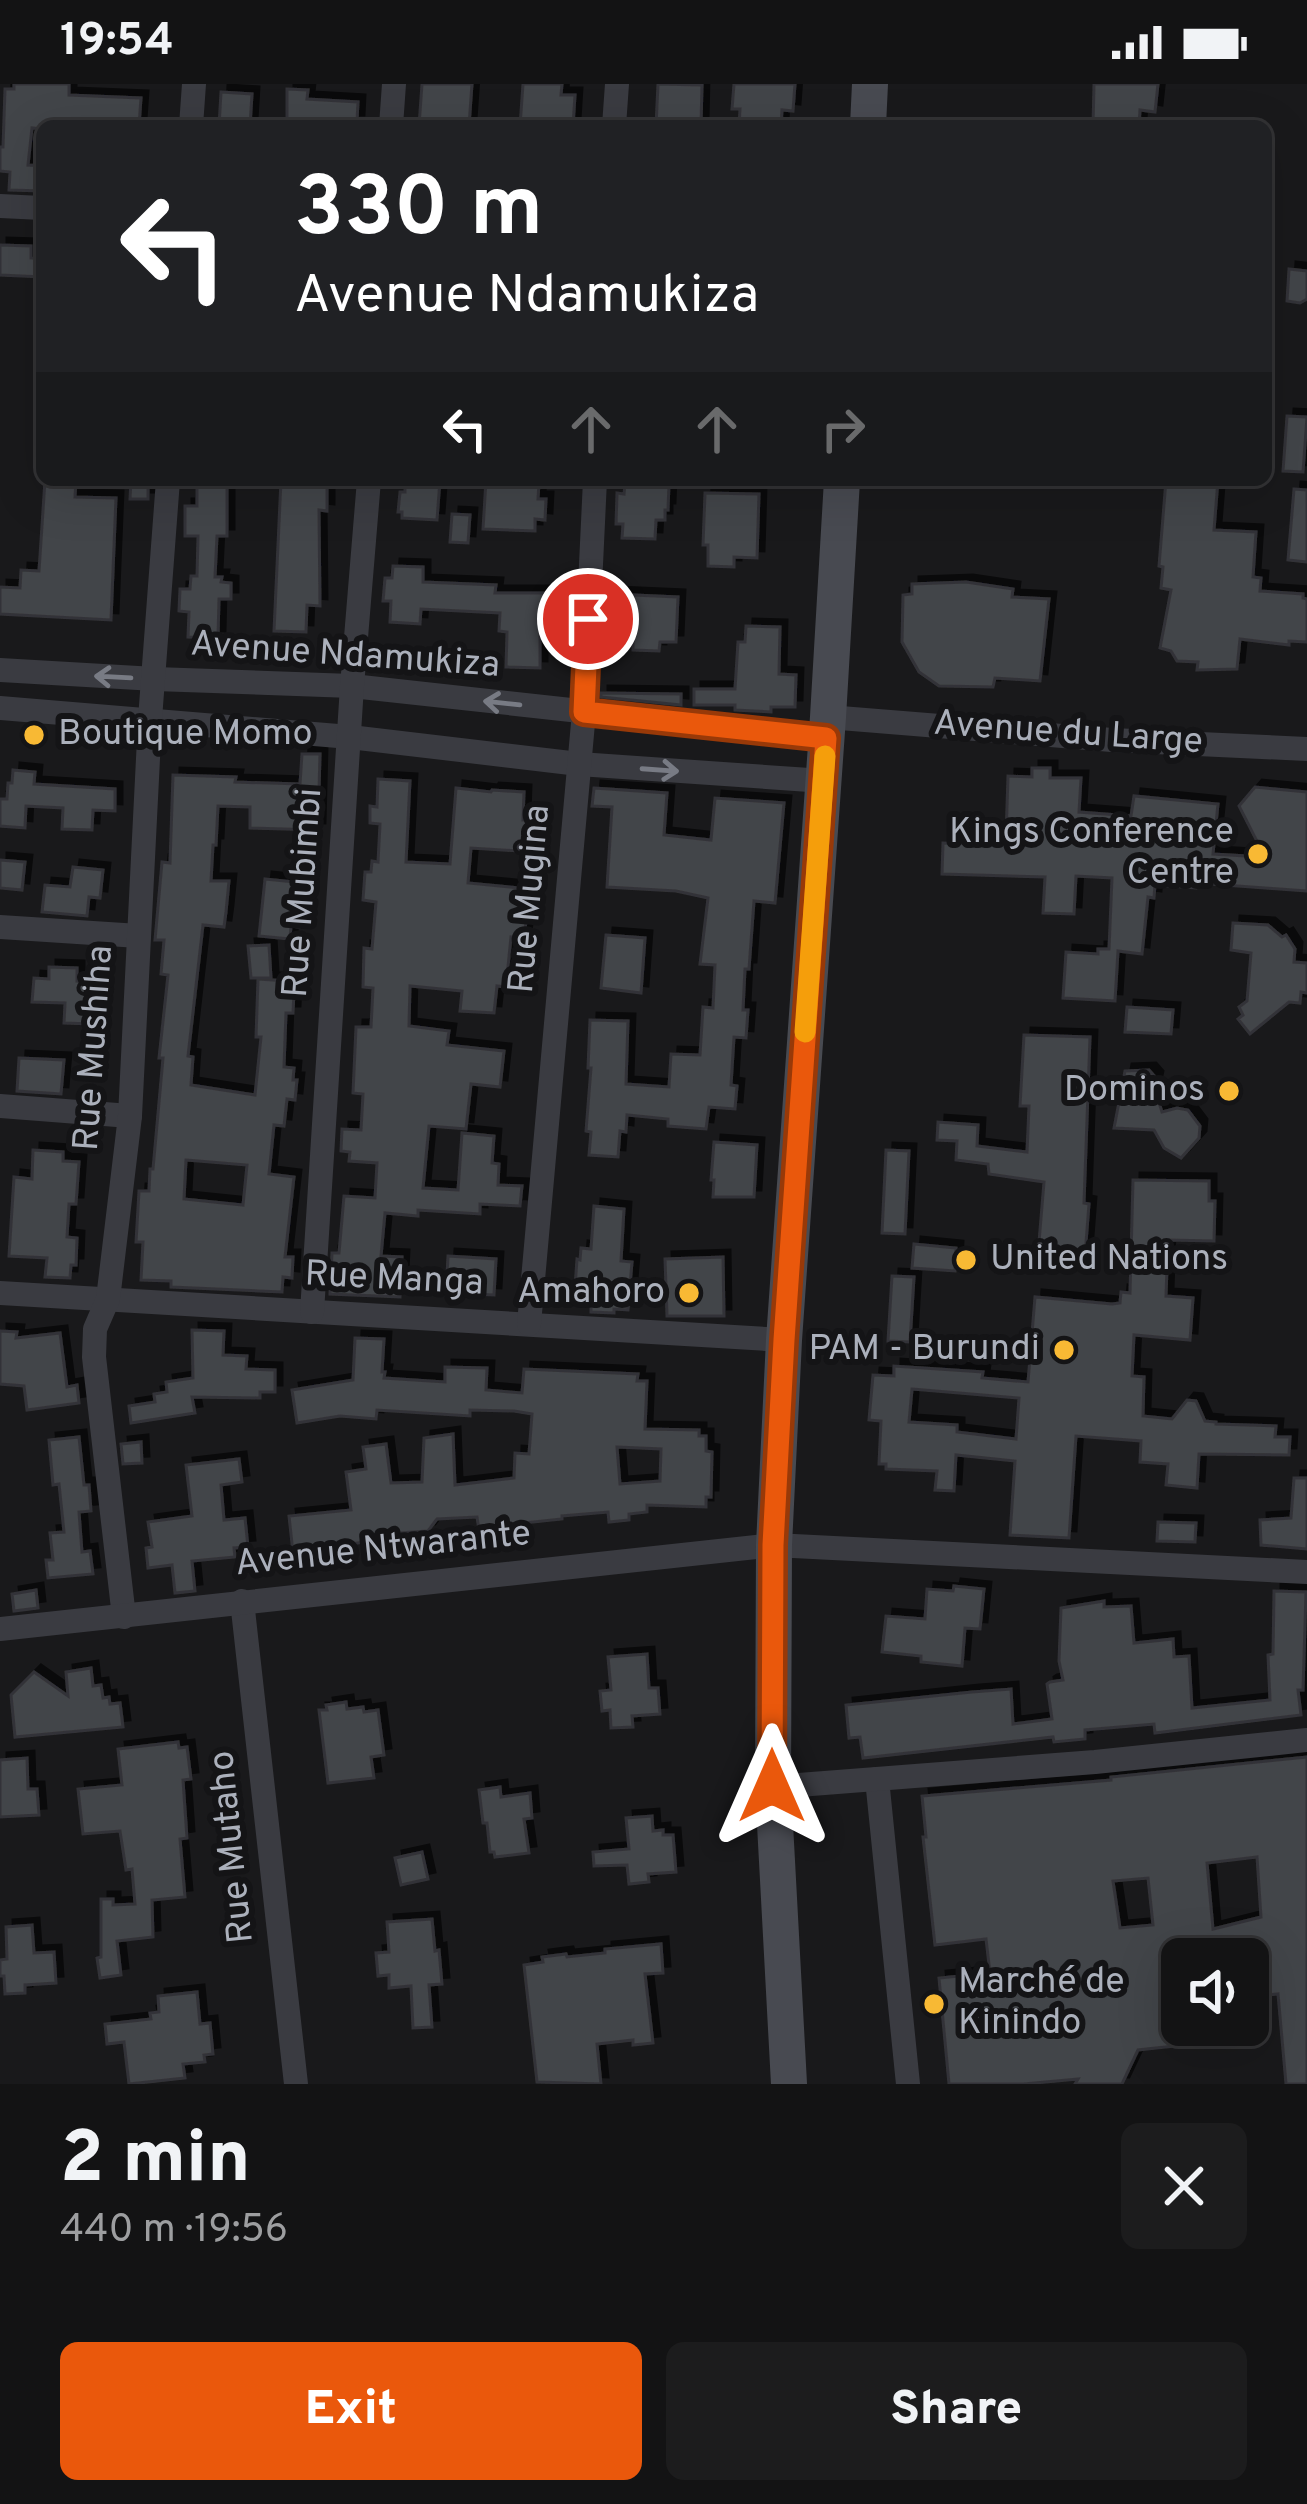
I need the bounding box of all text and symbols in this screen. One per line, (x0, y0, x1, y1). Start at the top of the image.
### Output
text: 19:54 (60, 14, 174, 71)
text: 330 m (294, 159, 543, 265)
icon: left (96, 168, 252, 324)
text: Avenue Ndamukiza (294, 263, 759, 332)
icon: left (432, 396, 498, 462)
icon: ahead (558, 396, 624, 462)
icon: ahead (684, 396, 750, 462)
icon: right (810, 396, 876, 462)
pin (537, 568, 639, 670)
icon: arrive (555, 586, 621, 652)
street label: Avenue Ndamukiza (189, 622, 501, 690)
one-way arrow (94, 665, 133, 688)
one-way arrow (483, 691, 522, 713)
street label: Avenue du Large (932, 702, 1204, 766)
place label: Boutique Momo (58, 712, 313, 758)
marker: Boutique Momo (21, 722, 47, 748)
one-way arrow (640, 758, 679, 781)
street label: Rue Mubimbi (274, 787, 334, 999)
street label: Rue Mugina (500, 803, 562, 995)
place label: Kings Conference Centre (949, 810, 1234, 897)
marker: Kings Conference Centre (1245, 841, 1271, 867)
street label: Rue Mushiha (65, 944, 125, 1152)
place label: Dominos (1064, 1068, 1205, 1114)
marker: Dominos (1216, 1078, 1242, 1104)
place label: United Nations (990, 1237, 1228, 1283)
marker: United Nations (953, 1247, 979, 1273)
street label: Rue Manga (303, 1252, 485, 1308)
place label: Amahoro (517, 1270, 665, 1316)
marker: Amahoro (676, 1280, 702, 1306)
place label: PAM - Burundi (809, 1327, 1040, 1373)
marker: PAM - Burundi (1051, 1337, 1077, 1363)
street label: Avenue Ntwarante (233, 1512, 533, 1588)
position arrow (709, 1723, 835, 1849)
street label: Rue Mutaho (200, 1748, 266, 1946)
map controls (1161, 1938, 1269, 2046)
button: sound (1161, 1938, 1269, 2046)
place label: Marché de Kinindo (958, 1960, 1125, 2047)
marker: Marché de Kinindo (921, 1991, 947, 2017)
text: 2 min (60, 2116, 250, 2208)
button: close (1121, 2123, 1247, 2249)
text: 440 m · 19:56 (60, 2207, 288, 2256)
button: Exit (60, 2342, 642, 2480)
button: Share (666, 2342, 1247, 2480)

